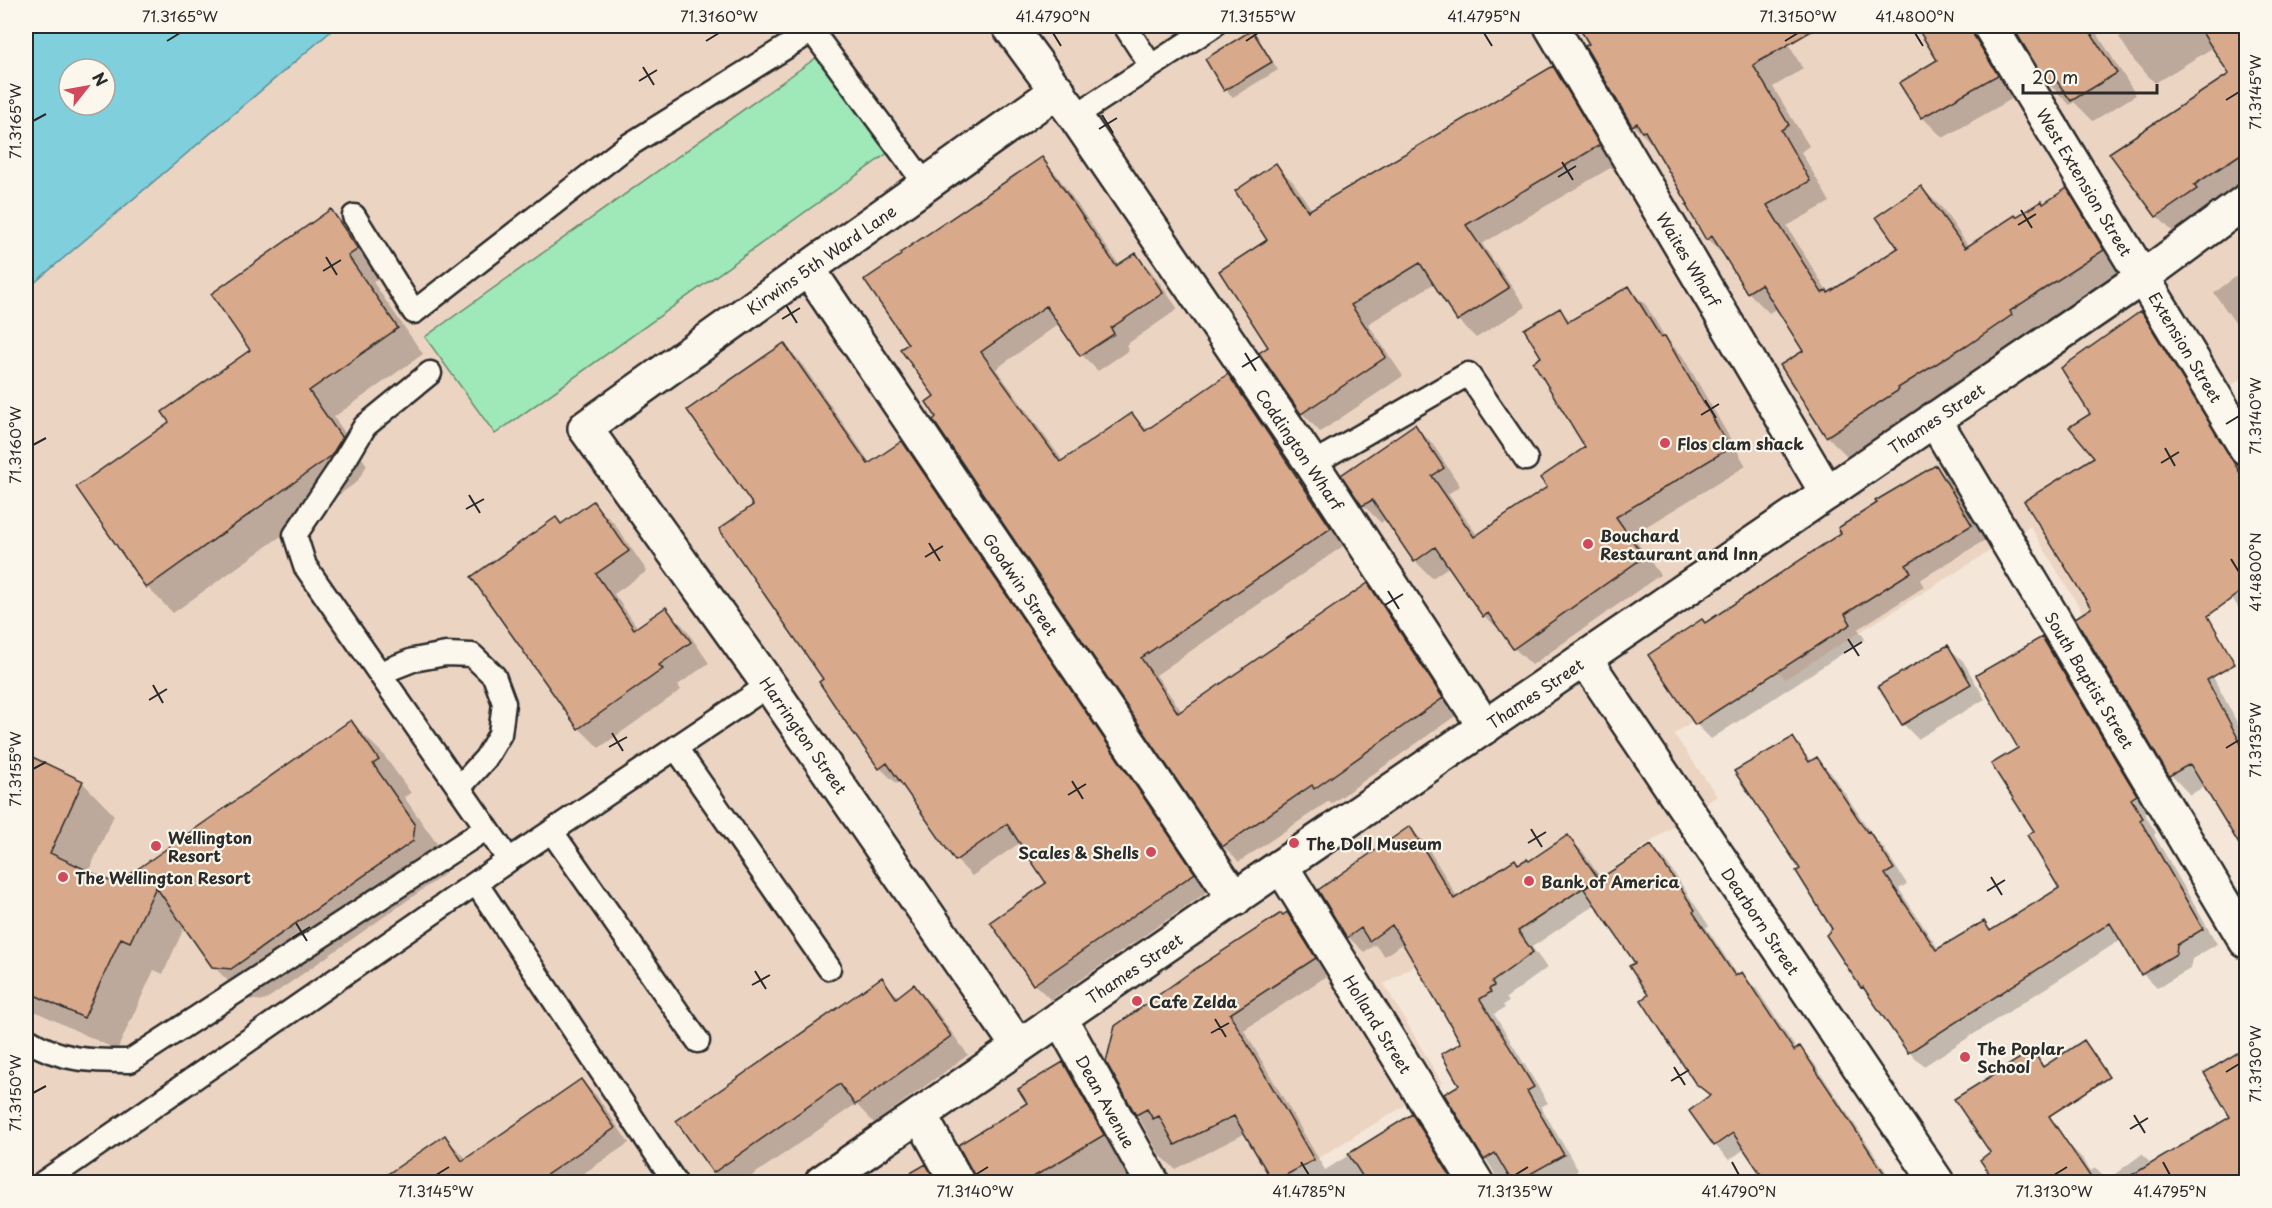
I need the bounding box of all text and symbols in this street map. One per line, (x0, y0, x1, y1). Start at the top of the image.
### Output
text: 71.3165°W (142, 4, 219, 27)
text: 71.3160°W (680, 4, 758, 27)
text: 41.4790°N (1015, 4, 1091, 27)
text: 71.3155°W (1220, 4, 1296, 27)
text: 41.4795°N (1447, 4, 1521, 27)
text: 71.3150°W (1759, 4, 1837, 27)
text: 41.4800°N (1875, 4, 1955, 27)
text: 71.3145°W (2243, 54, 2266, 130)
north arrow (57, 57, 117, 117)
scale bar (2023, 57, 2156, 95)
text: 20 m (2032, 63, 2078, 90)
text: N (87, 67, 114, 90)
text: 71.3165°W (3, 82, 26, 159)
street label: West Extension Street (2031, 103, 2139, 261)
street label: Kirwins 5th Ward Lane (741, 198, 901, 320)
street label: Waites Wharf (1651, 207, 1727, 312)
street label: Extension Street (2143, 287, 2229, 407)
street label: Thames Street (1883, 377, 1989, 459)
text: 71.3140°W (2243, 377, 2266, 455)
street label: Coddington Wharf (1250, 383, 1350, 516)
text: 71.3160°W (3, 406, 26, 484)
place label: Flos clam shack (1677, 431, 1804, 455)
marker: Flos clam shack (1658, 436, 1672, 450)
place label: Bouchard Restaurant and Inn (1600, 523, 1758, 565)
street label: Goodwin Street (978, 528, 1065, 641)
text: 41.4800°N (2243, 532, 2266, 612)
marker: Bouchard Restaurant and Inn (1581, 537, 1595, 551)
street label: South Baptist Street (2040, 607, 2140, 753)
street label: Thames Street (1482, 652, 1588, 734)
street label: Harrington Street (754, 671, 854, 799)
text: 71.3135°W (2243, 702, 2266, 778)
text: 71.3155°W (3, 731, 26, 807)
place label: Wellington Resort (168, 825, 252, 867)
place label: The Doll Museum (1306, 831, 1442, 855)
marker: The Doll Museum (1287, 836, 1301, 850)
marker: Wellington Resort (149, 839, 163, 853)
place label: Scales & Shells (1018, 840, 1139, 864)
marker: Scales & Shells (1144, 845, 1158, 859)
street label: Dearborn Street (1716, 862, 1806, 980)
place label: The Wellington Resort (75, 865, 251, 889)
place label: Bank of America (1541, 869, 1680, 893)
marker: The Wellington Resort (56, 870, 70, 884)
marker: Bank of America (1522, 874, 1536, 888)
street label: Thames Street (1081, 927, 1187, 1009)
street label: Holland Street (1338, 970, 1418, 1078)
place label: Cafe Zelda (1149, 989, 1238, 1013)
marker: Cafe Zelda (1130, 994, 1144, 1008)
text: 71.3130°W (2243, 1025, 2266, 1103)
place label: The Poplar School (1977, 1036, 2065, 1078)
street label: Dean Avenue (1070, 1050, 1142, 1152)
marker: The Poplar School (1958, 1050, 1972, 1064)
text: 71.3150°W (3, 1054, 26, 1132)
text: 71.3145°W (398, 1179, 474, 1202)
text: 71.3140°W (936, 1179, 1014, 1202)
text: 41.4785°N (1272, 1179, 1346, 1202)
text: 71.3135°W (1477, 1179, 1553, 1202)
text: 41.4790°N (1701, 1179, 1777, 1202)
text: 71.3130°W (2015, 1179, 2093, 1202)
text: 41.4795°N (2133, 1179, 2207, 1202)

